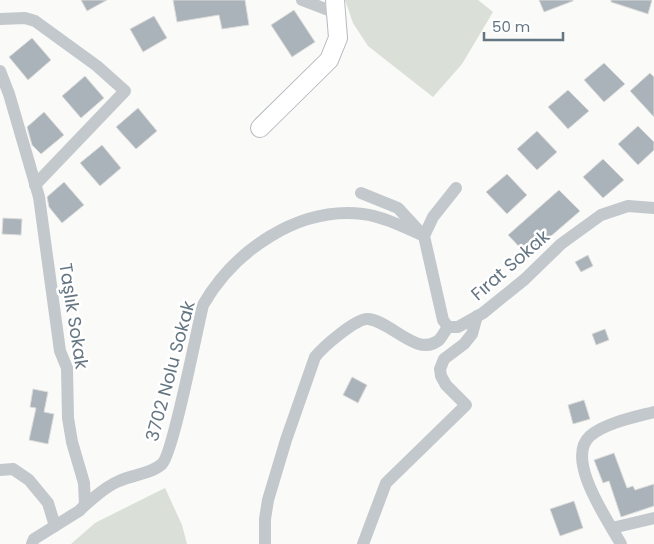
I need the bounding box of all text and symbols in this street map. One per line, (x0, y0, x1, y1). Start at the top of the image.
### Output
scale bar (484, 10, 563, 42)
text: 50 m (492, 16, 530, 37)
street label: Fırat Sokak (465, 223, 555, 306)
street label: Taşlık Sokak (53, 261, 95, 372)
street label: 3702 Nolu Sokak (139, 297, 201, 444)

